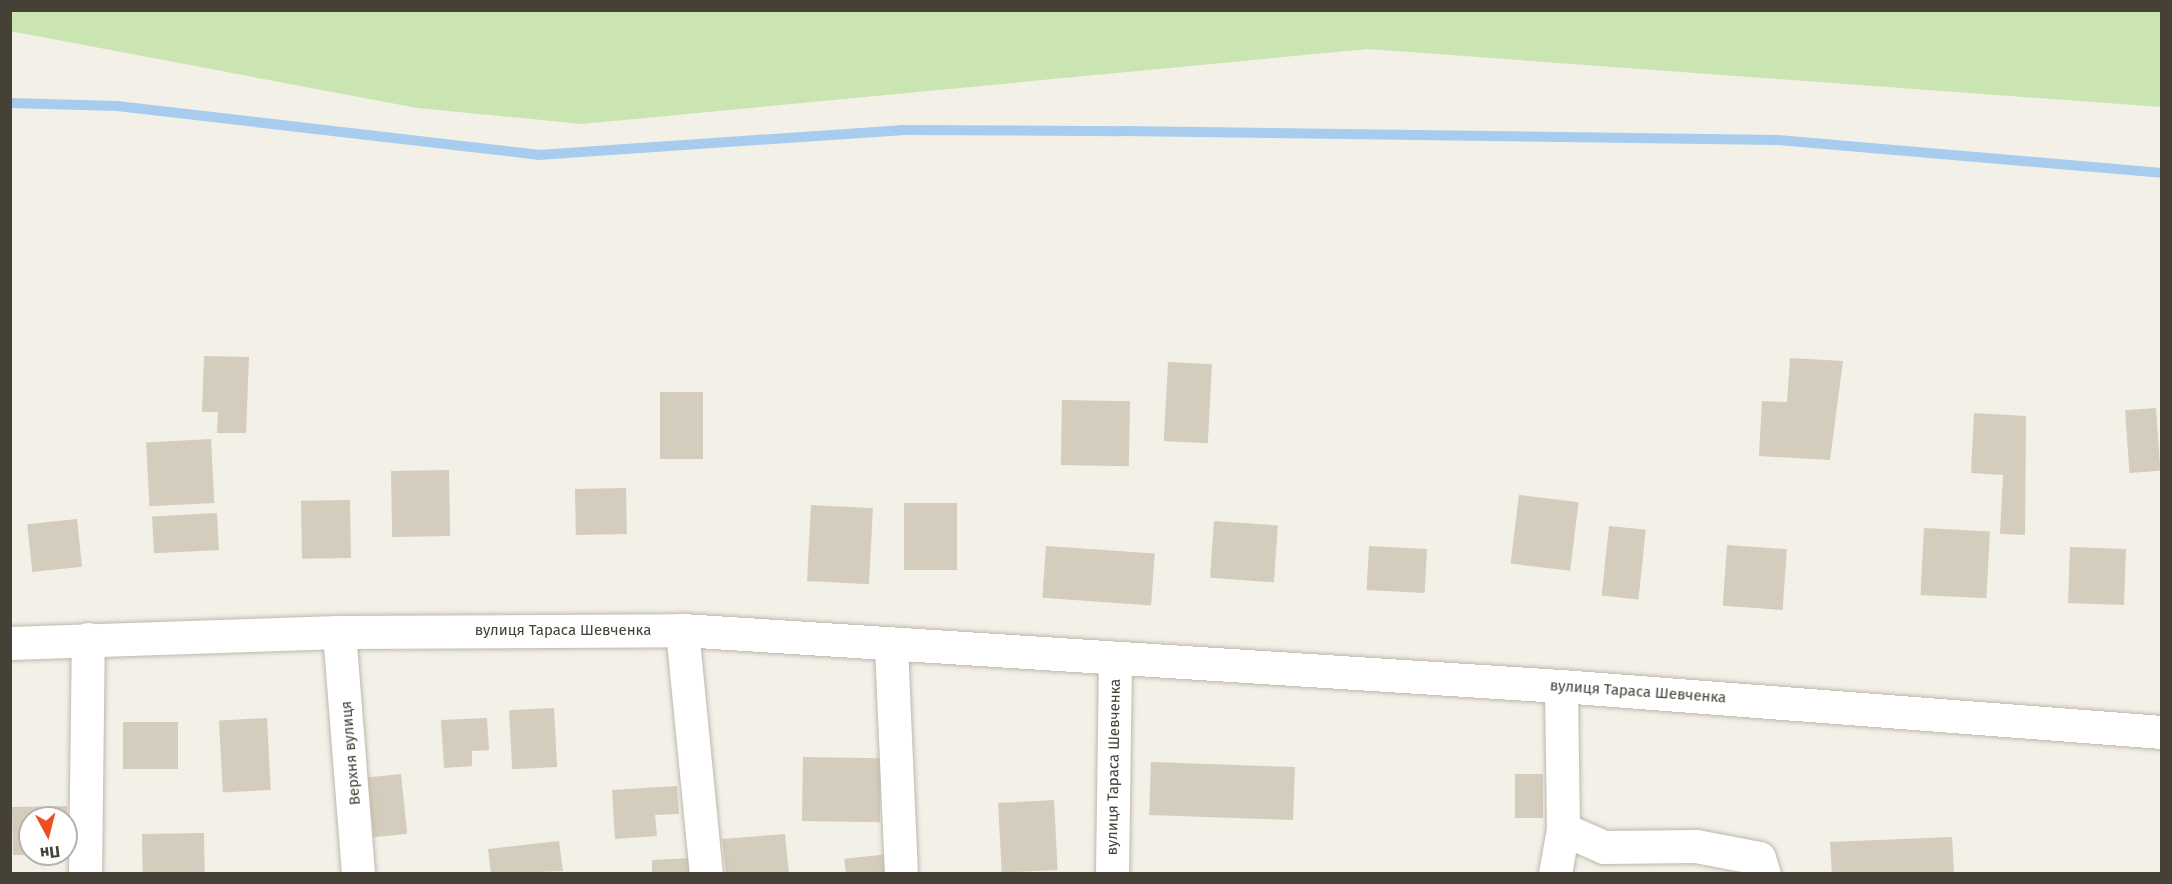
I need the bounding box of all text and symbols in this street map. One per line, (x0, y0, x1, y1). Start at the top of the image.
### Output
street label: вулиця Тараса Шевченка (475, 622, 651, 640)
street label: вулиця Тараса Шевченка (1549, 677, 1727, 707)
street label: вулиця Тараса Шевченка (1103, 679, 1125, 855)
street label: Верхня вулиця (337, 700, 365, 806)
north arrow (18, 806, 78, 866)
text: Пн (39, 842, 61, 863)

